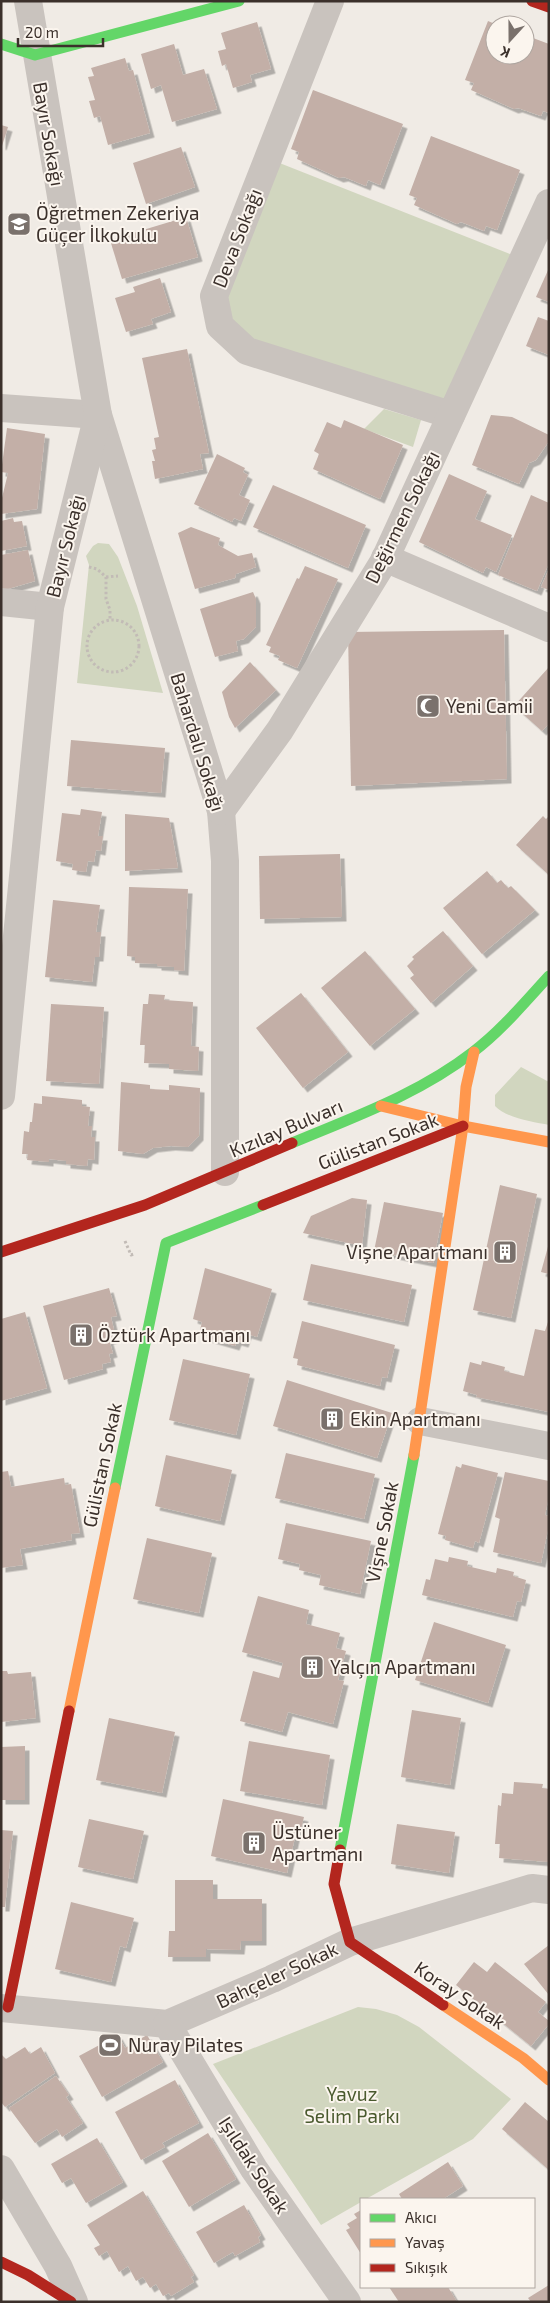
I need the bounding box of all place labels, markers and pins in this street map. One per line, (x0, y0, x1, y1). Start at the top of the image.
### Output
place label: Öğretmen Zekeriya Güçer İlkokulu (36, 201, 200, 247)
school or university icon: Öğretmen Zekeriya Güçer İlkokulu (6, 211, 32, 237)
mosque icon: Yeni Camii (415, 693, 441, 719)
place label: Yeni Camii (446, 694, 533, 717)
building icon: Vişne Apartmanı (492, 1239, 518, 1265)
place label: Vişne Apartmanı (346, 1240, 488, 1264)
building icon: Öztürk Apartmanı (68, 1322, 94, 1348)
place label: Öztürk Apartmanı (98, 1323, 250, 1346)
building icon: Ekin Apartmanı (319, 1406, 345, 1432)
place label: Ekin Apartmanı (350, 1407, 481, 1430)
building icon: Yalçın Apartmanı (299, 1654, 325, 1680)
place label: Yalçın Apartmanı (330, 1655, 476, 1679)
place label: Üstüner Apartmanı (272, 1820, 363, 1865)
building icon: Üstüner Apartmanı (241, 1830, 267, 1856)
sports icon: Nuray Pilates (97, 2032, 123, 2058)
place label: Nuray Pilates (128, 2033, 243, 2056)

